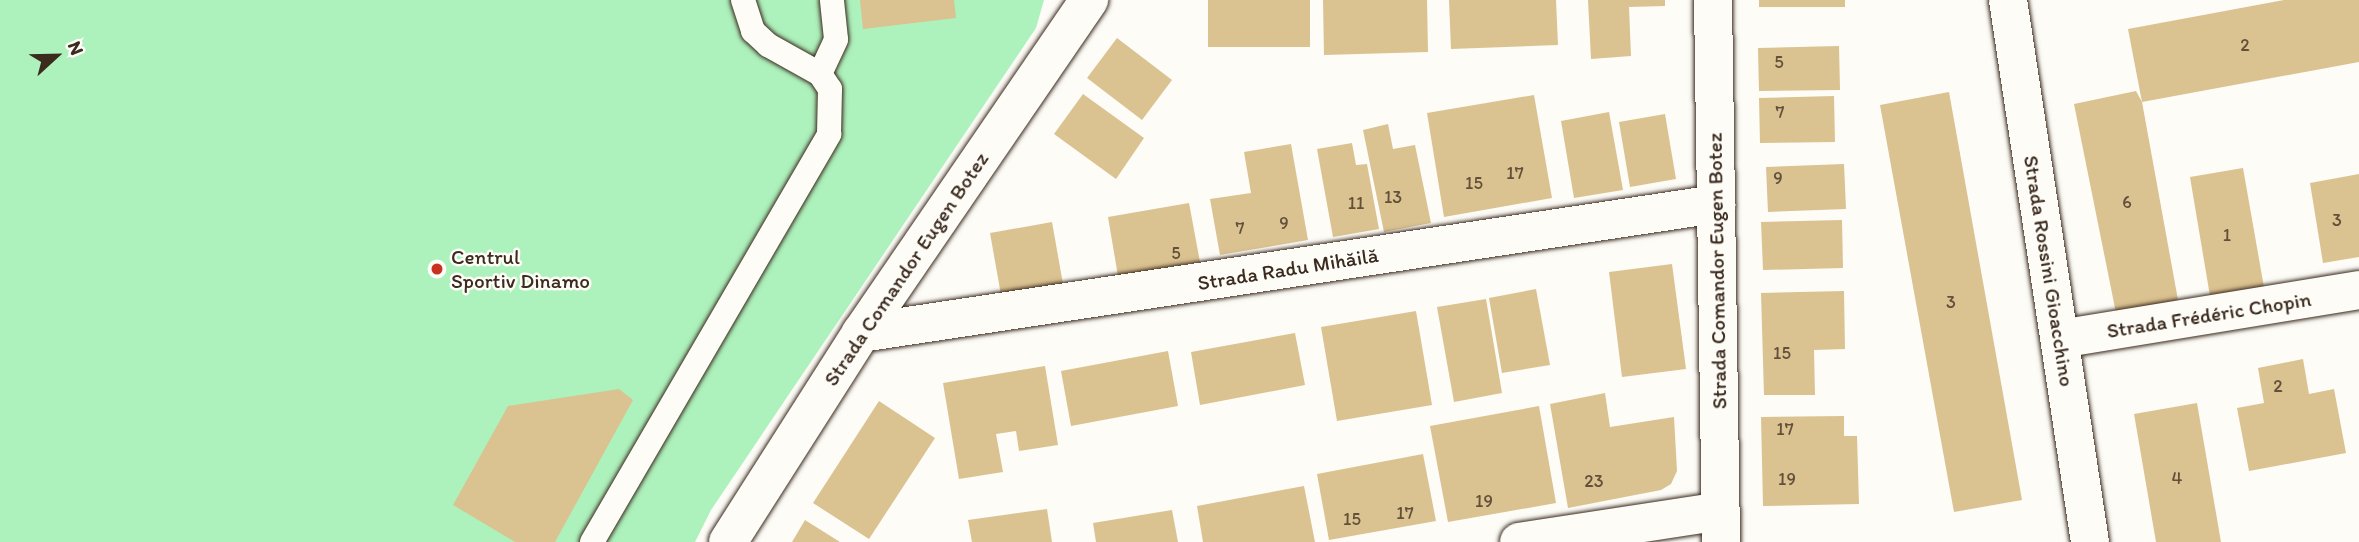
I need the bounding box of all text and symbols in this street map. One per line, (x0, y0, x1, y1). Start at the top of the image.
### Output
north arrow (21, 21, 91, 91)
house number: 2 (2240, 34, 2250, 56)
text: N (63, 38, 89, 58)
house number: 5 (1774, 51, 1784, 73)
house number: 7 (1776, 101, 1784, 123)
street label: Strada Comandor Eugen Botez (1702, 133, 1732, 409)
street label: Strada Comandor Eugen Botez (819, 148, 993, 390)
street label: Strada Rossini Gioacchino (2018, 153, 2080, 389)
house number: 17 (1506, 162, 1524, 184)
house number: 9 (1773, 167, 1783, 189)
house number: 15 (1465, 172, 1483, 194)
house number: 13 (1384, 186, 1402, 208)
house number: 6 (2122, 191, 2132, 213)
house number: 11 (1348, 192, 1364, 214)
house number: 3 (2332, 209, 2342, 231)
house number: 9 (1279, 212, 1289, 234)
house number: 7 (1236, 217, 1244, 239)
house number: 1 (2223, 224, 2231, 246)
house number: 5 (1171, 242, 1181, 264)
street label: Strada Radu Mihăilă (1196, 242, 1380, 296)
place label: Centrul Sportiv Dinamo (451, 244, 589, 294)
marker: Centrul Sportiv Dinamo (429, 261, 445, 277)
street label: Strada Frédéric Chopin (2105, 286, 2313, 344)
house number: 3 (1946, 291, 1956, 313)
house number: 15 (1773, 342, 1791, 364)
house number: 2 (2273, 375, 2283, 397)
house number: 17 (1776, 418, 1794, 440)
house number: 4 (2172, 467, 2182, 489)
house number: 19 (1778, 468, 1796, 490)
house number: 23 (1584, 470, 1604, 492)
house number: 19 (1475, 490, 1493, 512)
house number: 17 (1396, 502, 1414, 524)
house number: 15 (1343, 508, 1361, 530)

